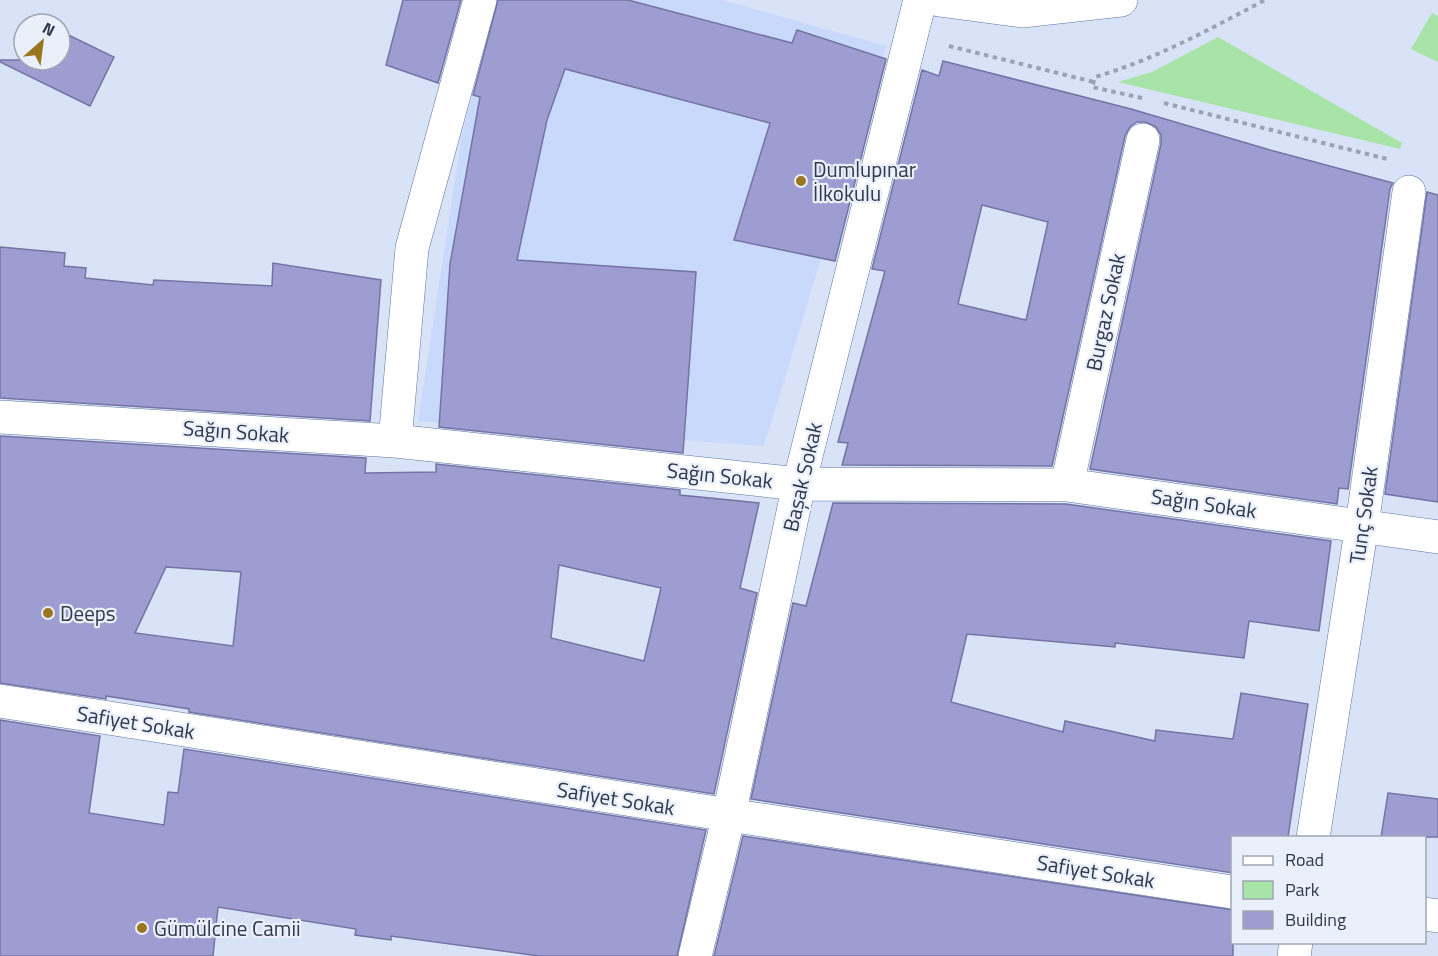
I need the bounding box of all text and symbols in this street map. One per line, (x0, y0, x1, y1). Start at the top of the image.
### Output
north arrow (12, 12, 72, 72)
text: N (39, 16, 60, 42)
place label: Dumlupınar İlkokulu (813, 153, 916, 209)
marker: Dumlupınar İlkokulu (794, 174, 808, 188)
street label: Burgaz Sokak (1077, 250, 1133, 374)
street label: Sağın Sokak (182, 411, 290, 451)
street label: Başak Sokak (774, 419, 830, 535)
street label: Sağın Sokak (665, 454, 775, 496)
street label: Tunç Sokak (1340, 464, 1386, 566)
street label: Sağın Sokak (1149, 480, 1259, 526)
place label: Deeps (60, 597, 116, 629)
marker: Deeps (41, 606, 55, 620)
street label: Safiyet Sokak (75, 697, 197, 747)
street label: Safiyet Sokak (555, 773, 677, 823)
legend (1231, 836, 1426, 944)
street label: Safiyet Sokak (1035, 846, 1157, 896)
text: Road (1285, 846, 1324, 873)
text: Park (1285, 876, 1320, 903)
text: Building (1285, 906, 1346, 933)
place label: Gümülcine Camii (154, 912, 301, 944)
marker: Gümülcine Camii (135, 921, 149, 935)

